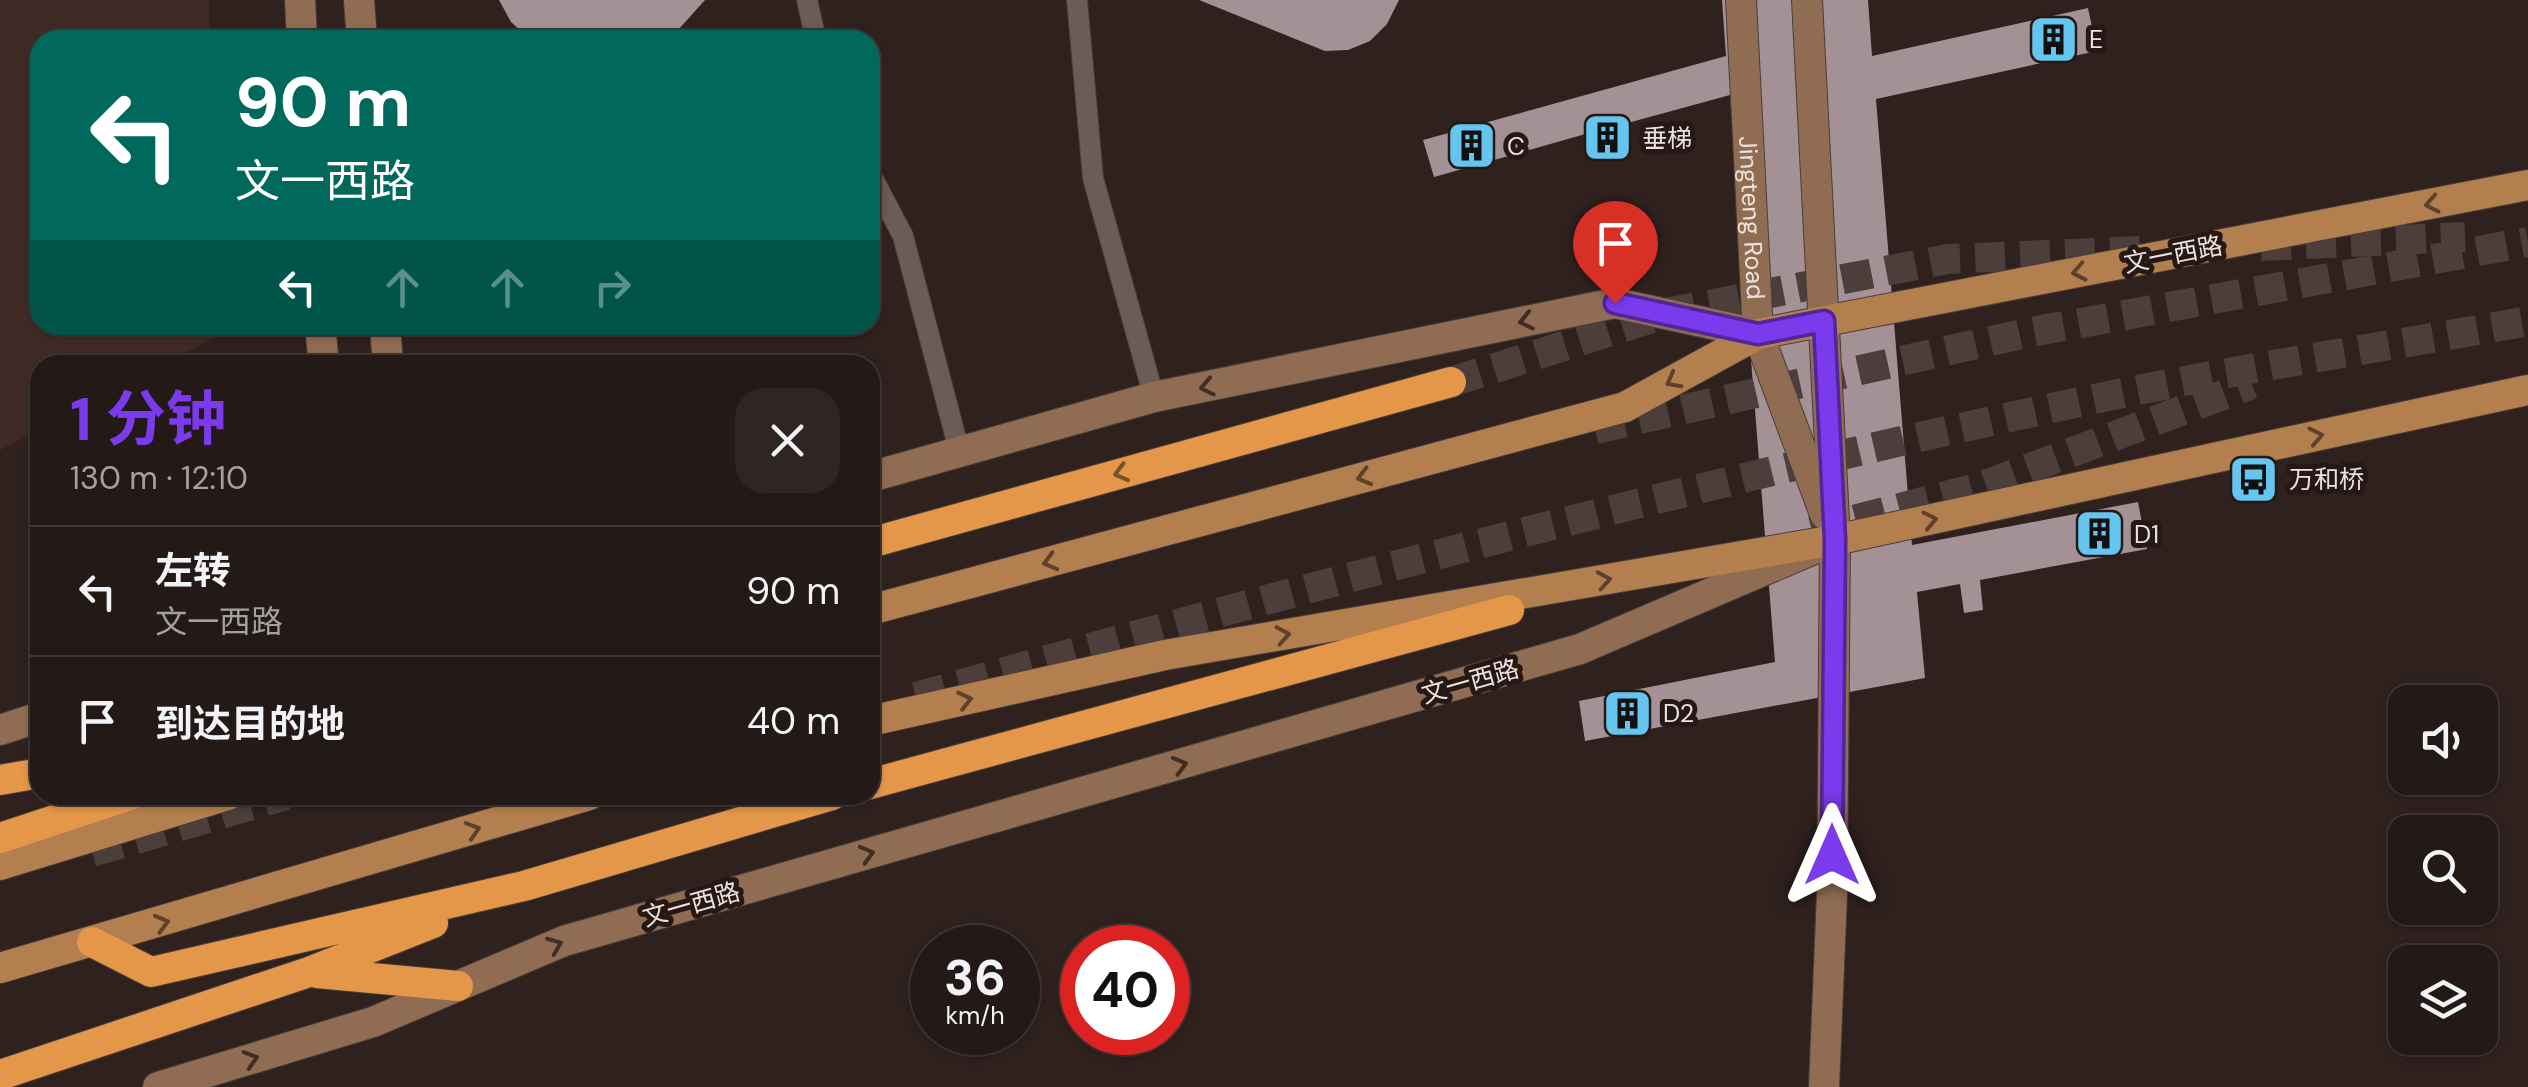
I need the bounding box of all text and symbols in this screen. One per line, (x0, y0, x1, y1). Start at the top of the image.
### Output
building icon: E (2028, 13, 2080, 65)
place label: E (2089, 23, 2103, 56)
text: 90 m (235, 57, 411, 148)
icon: left (70, 70, 200, 200)
building icon: 垂梯 (1581, 112, 1633, 164)
building icon: C (1446, 120, 1498, 172)
place label: 垂梯 (1642, 122, 1692, 155)
place label: C (1507, 130, 1525, 163)
street label: Jingteng Road (1731, 135, 1772, 300)
text: 文一西路 (235, 152, 415, 211)
one-way arrow (2424, 192, 2441, 213)
pin (1573, 201, 1658, 304)
icon: arrive (1588, 216, 1643, 271)
street label: 文一西路 (2121, 229, 2225, 280)
icon: left (270, 260, 325, 315)
icon: ahead (375, 260, 430, 315)
icon: ahead (480, 260, 535, 315)
icon: right (585, 260, 640, 315)
one-way arrow (2071, 260, 2088, 281)
one-way arrow (1518, 310, 1535, 331)
one-way arrow (1665, 368, 1683, 388)
one-way arrow (1199, 375, 1216, 396)
text: 1 分钟 (70, 380, 226, 459)
button: close (735, 388, 840, 493)
one-way arrow (2307, 427, 2324, 448)
bus stop icon: 万和桥 (2228, 453, 2280, 505)
text: 130 m · 12:10 (70, 457, 248, 499)
one-way arrow (1113, 461, 1130, 482)
place label: 万和桥 (2289, 463, 2364, 496)
one-way arrow (1356, 466, 1373, 487)
building icon: D1 (2073, 508, 2125, 560)
one-way arrow (1921, 510, 1938, 531)
place label: D1 (2134, 518, 2159, 551)
text: 左转 (155, 546, 231, 596)
one-way arrow (1042, 550, 1059, 571)
icon: left (70, 564, 125, 619)
text: 90 m (746, 566, 840, 616)
one-way arrow (1595, 570, 1612, 591)
text: 文一西路 (155, 601, 283, 643)
one-way arrow (1275, 625, 1292, 646)
street label: 文一西路 (1418, 652, 1523, 711)
map controls (2388, 685, 2498, 1055)
button: sound (2388, 685, 2498, 795)
building icon: D2 (1602, 687, 1654, 739)
one-way arrow (956, 691, 973, 712)
icon: arrive (70, 694, 125, 749)
text: 40 m (747, 696, 840, 746)
place label: D2 (1663, 697, 1694, 730)
text: 到达目的地 (155, 699, 345, 749)
one-way arrow (1171, 756, 1188, 777)
position arrow (1780, 803, 1884, 907)
button: search (2388, 815, 2498, 925)
one-way arrow (464, 821, 481, 842)
one-way arrow (858, 845, 875, 866)
street label: 文一西路 (639, 875, 744, 934)
one-way arrow (152, 914, 170, 935)
speed limit sign: 40 (1060, 925, 1190, 1055)
one-way arrow (546, 936, 563, 957)
text: 36 (944, 945, 1006, 1011)
button: layers (2388, 945, 2498, 1055)
text: km/h (945, 999, 1005, 1032)
one-way arrow (242, 1050, 259, 1071)

